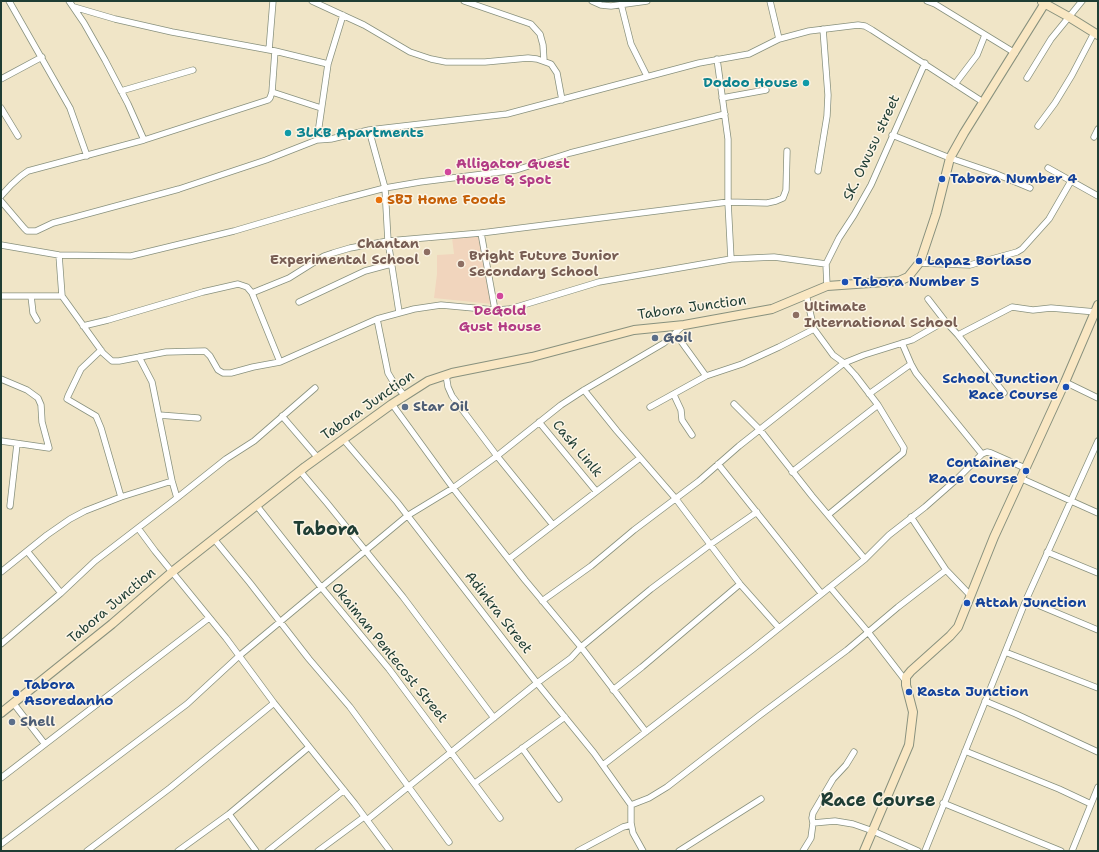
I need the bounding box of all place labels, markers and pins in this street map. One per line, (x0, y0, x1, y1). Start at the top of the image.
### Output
place label: Dodoo House (703, 75, 798, 91)
marker: Dodoo House (801, 78, 811, 88)
place label: 3LKB Apartments (296, 125, 424, 141)
marker: 3LKB Apartments (283, 128, 293, 138)
place label: Alligator Guest House & Spot (456, 156, 570, 188)
marker: Alligator Guest House & Spot (443, 167, 453, 177)
place label: Tabora Number 4 (950, 171, 1077, 187)
marker: Tabora Number 4 (937, 174, 947, 184)
place label: SBJ Home Foods (387, 192, 506, 208)
marker: SBJ Home Foods (374, 195, 384, 205)
place label: Chantan Experimental School (270, 236, 419, 268)
marker: Chantan Experimental School (422, 247, 432, 257)
place label: Bright Future Junior Secondary School (469, 248, 619, 280)
place label: Lapaz Borlaso (927, 253, 1032, 269)
marker: Lapaz Borlaso (914, 256, 924, 266)
marker: Bright Future Junior Secondary School (456, 259, 466, 269)
place label: Tabora Number 5 (853, 274, 979, 290)
marker: Tabora Number 5 (840, 277, 850, 287)
marker: DeGold Gust House (495, 291, 505, 301)
place label: Ultimate International School (804, 299, 958, 332)
place label: DeGold Gust House (459, 303, 541, 336)
marker: Ultimate International School (791, 310, 801, 320)
place label: Goil (663, 330, 692, 346)
marker: Goil (650, 333, 660, 343)
place label: School Junction Race Course (942, 371, 1058, 404)
marker: School Junction Race Course (1061, 382, 1071, 392)
place label: Star Oil (413, 399, 469, 415)
marker: Star Oil (400, 402, 410, 412)
place label: Container Race Course (929, 455, 1018, 488)
marker: Container Race Course (1021, 466, 1031, 476)
place label: Attah Junction (975, 595, 1086, 611)
marker: Attah Junction (962, 598, 972, 608)
place label: Tabora Asoredanho (24, 677, 113, 710)
place label: Rasta Junction (917, 684, 1028, 700)
marker: Rasta Junction (904, 687, 914, 697)
marker: Tabora Asoredanho (11, 688, 21, 698)
place label: Shell (20, 714, 55, 730)
marker: Shell (7, 717, 17, 727)

